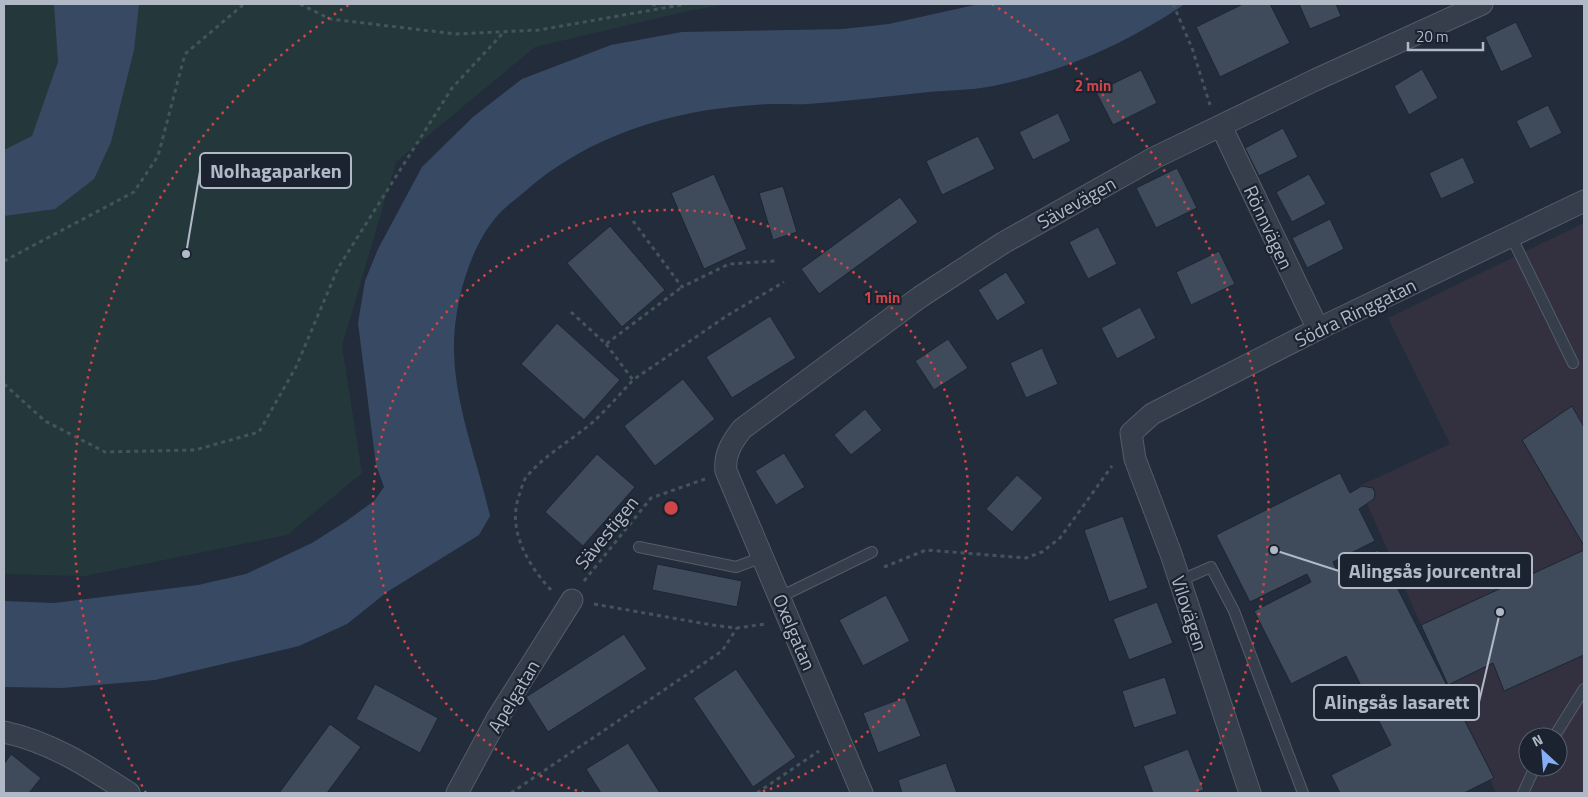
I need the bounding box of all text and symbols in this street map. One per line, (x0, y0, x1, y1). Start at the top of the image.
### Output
scale bar (1408, 20, 1483, 52)
text: 20 m (1416, 25, 1449, 48)
text: 2 min (1075, 74, 1111, 97)
callout: Nolhagaparken (200, 153, 351, 188)
text: Nolhagaparken (210, 155, 342, 186)
street label: Sävevägen (1031, 168, 1121, 236)
street label: Rönnvägen (1237, 180, 1301, 274)
street label: Södra Ringgatan (1289, 270, 1421, 354)
text: 1 min (864, 286, 900, 309)
street label: Sävestigen (567, 489, 645, 575)
centre of rings (662, 499, 680, 517)
callout: Alingsås jourcentral (1339, 553, 1532, 588)
text: Alingsås jourcentral (1349, 555, 1521, 586)
street label: Vilovägen (1164, 572, 1216, 654)
street label: Oxelgatan (766, 589, 824, 675)
street label: Apelgatan (480, 654, 546, 738)
callout: Alingsås lasarett (1314, 685, 1479, 720)
text: Alingsås lasarett (1324, 686, 1470, 717)
north arrow (1518, 727, 1568, 777)
text: N (1528, 728, 1546, 751)

